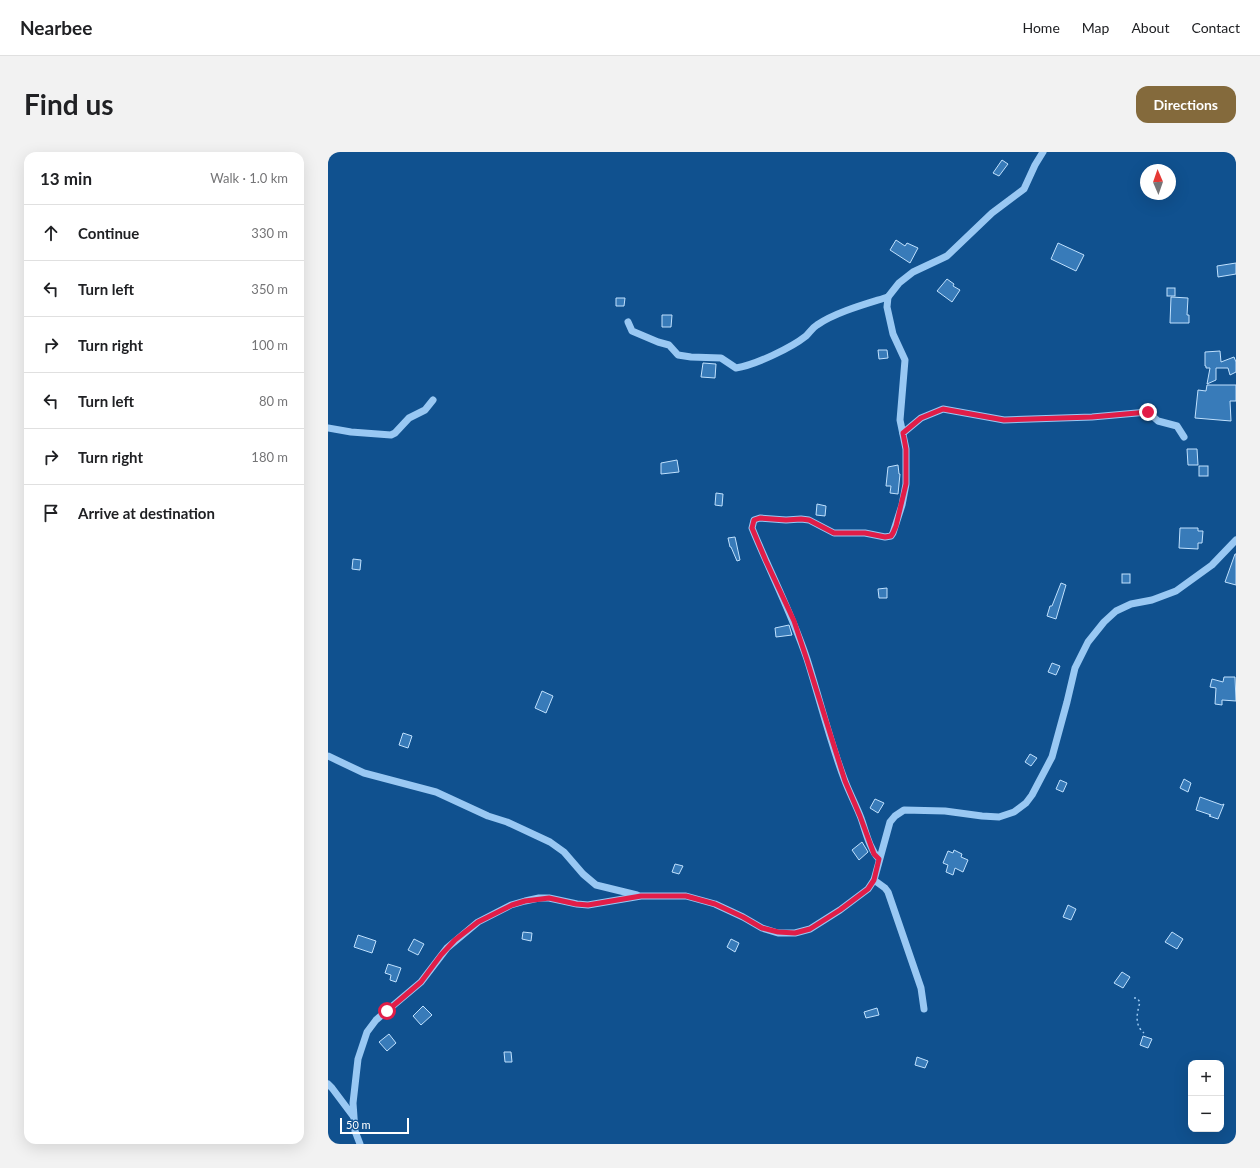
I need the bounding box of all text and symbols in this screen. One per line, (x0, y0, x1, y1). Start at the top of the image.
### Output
text: Nearbee (20, 16, 92, 39)
text: Home (1022, 19, 1060, 36)
text: Map (1082, 19, 1109, 36)
text: About (1131, 19, 1169, 36)
text: Contact (1191, 19, 1240, 36)
button: Directions (1136, 86, 1236, 123)
text: Find us (24, 87, 114, 121)
north arrow (1140, 164, 1176, 200)
text: 13 min (40, 168, 92, 189)
text: Walk · 1.0 km (210, 170, 288, 186)
icon: ahead (40, 222, 62, 244)
text: Continue (78, 224, 139, 242)
text: 330 m (251, 225, 288, 241)
icon: left (40, 278, 62, 300)
text: Turn left (78, 280, 134, 298)
text: 350 m (251, 281, 288, 297)
icon: right (40, 334, 62, 356)
text: Turn right (78, 336, 143, 354)
text: 100 m (251, 337, 288, 353)
icon: left (40, 390, 62, 412)
text: Turn left (78, 392, 134, 410)
text: 80 m (259, 393, 288, 409)
route end (1139, 403, 1157, 421)
icon: right (40, 446, 62, 468)
text: Turn right (78, 448, 143, 466)
text: 180 m (251, 449, 288, 465)
icon: arrive (40, 502, 62, 524)
text: Arrive at destination (78, 504, 215, 522)
route start (378, 1002, 396, 1020)
map controls (1188, 1060, 1224, 1132)
button: + (1188, 1060, 1224, 1096)
button: − (1188, 1096, 1224, 1132)
scale bar (340, 1116, 409, 1135)
text: 50 m (346, 1118, 371, 1131)

